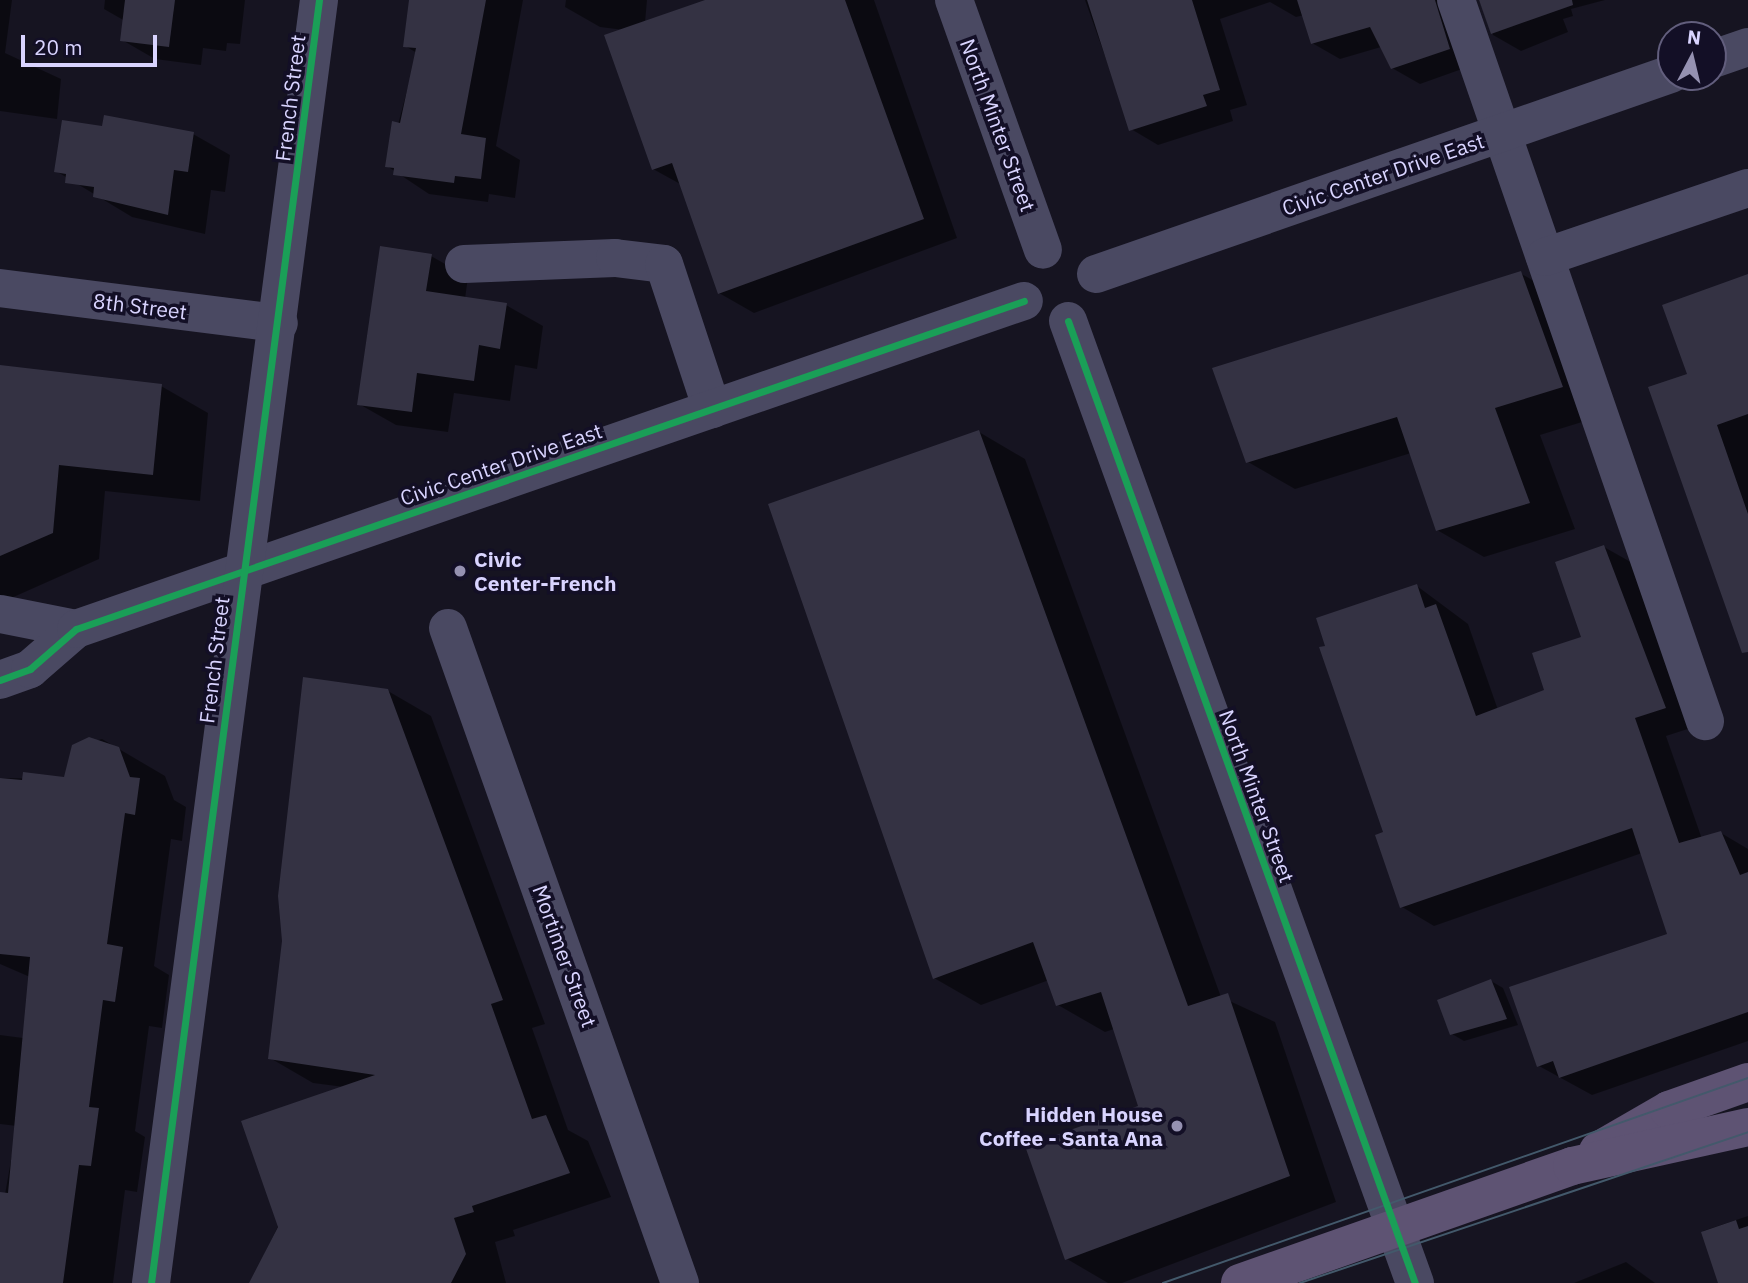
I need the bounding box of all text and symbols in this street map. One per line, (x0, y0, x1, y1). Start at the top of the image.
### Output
scale bar (24, 21, 161, 65)
north arrow (1657, 21, 1727, 91)
text: N (1686, 24, 1703, 50)
text: 20 m (34, 33, 83, 61)
street label: French Street (270, 33, 310, 163)
street label: North Minter Street (955, 35, 1041, 215)
street label: Civic Center Drive East (1279, 128, 1487, 220)
street label: 8th Street (92, 288, 188, 324)
street label: Civic Center Drive East (397, 418, 605, 510)
place label: Civic Center-French (474, 546, 616, 596)
marker: Civic Center-French (452, 563, 468, 579)
street label: French Street (194, 595, 234, 725)
street label: North Minter Street (1214, 706, 1300, 886)
street label: Mortimer Street (528, 882, 602, 1030)
place label: Hidden House Coffee - Santa Ana (979, 1101, 1163, 1151)
marker: Hidden House Coffee - Santa Ana (1169, 1118, 1185, 1134)

